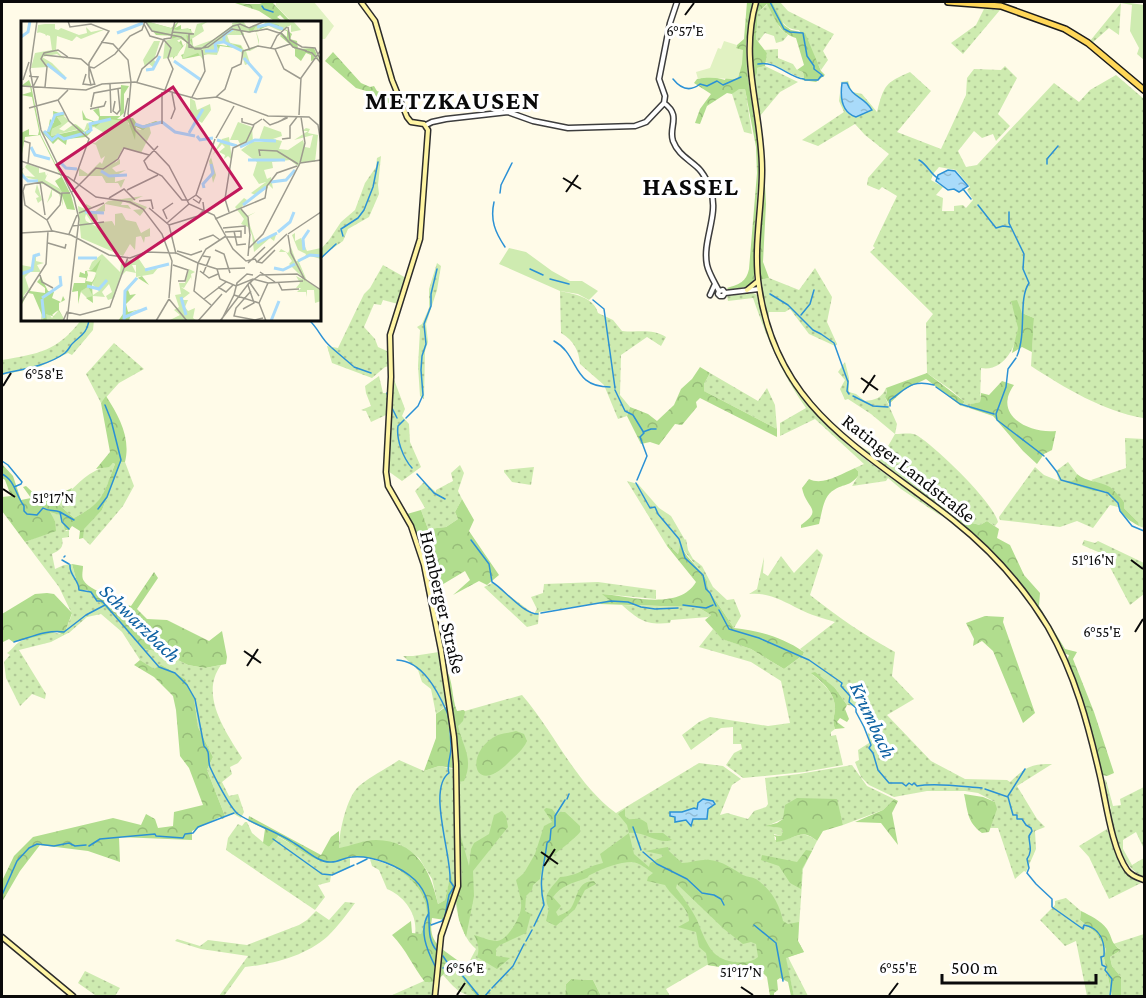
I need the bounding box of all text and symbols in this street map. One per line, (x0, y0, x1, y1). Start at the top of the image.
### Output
inset map (21, 21, 321, 321)
text: 6°57'E (666, 23, 704, 39)
district label: METZKAUSEN (365, 86, 541, 115)
district label: HASSEL (643, 172, 739, 201)
text: 6°58'E (25, 366, 63, 382)
street label: Ratinger Landstraße (837, 409, 980, 528)
text: 51°17'N (32, 490, 74, 506)
street label: Homberger Straße (415, 528, 470, 676)
text: 51°16'N (1072, 552, 1115, 568)
water label: Schwarzbach (95, 579, 185, 667)
text: 6°55'E (1083, 624, 1121, 640)
water label: Krumbach (845, 678, 901, 762)
scale bar (942, 947, 1096, 985)
text: 500 m (951, 958, 998, 978)
text: 6°56'E (446, 960, 484, 976)
text: 6°55'E (879, 960, 917, 976)
text: 51°17'N (720, 964, 762, 980)

